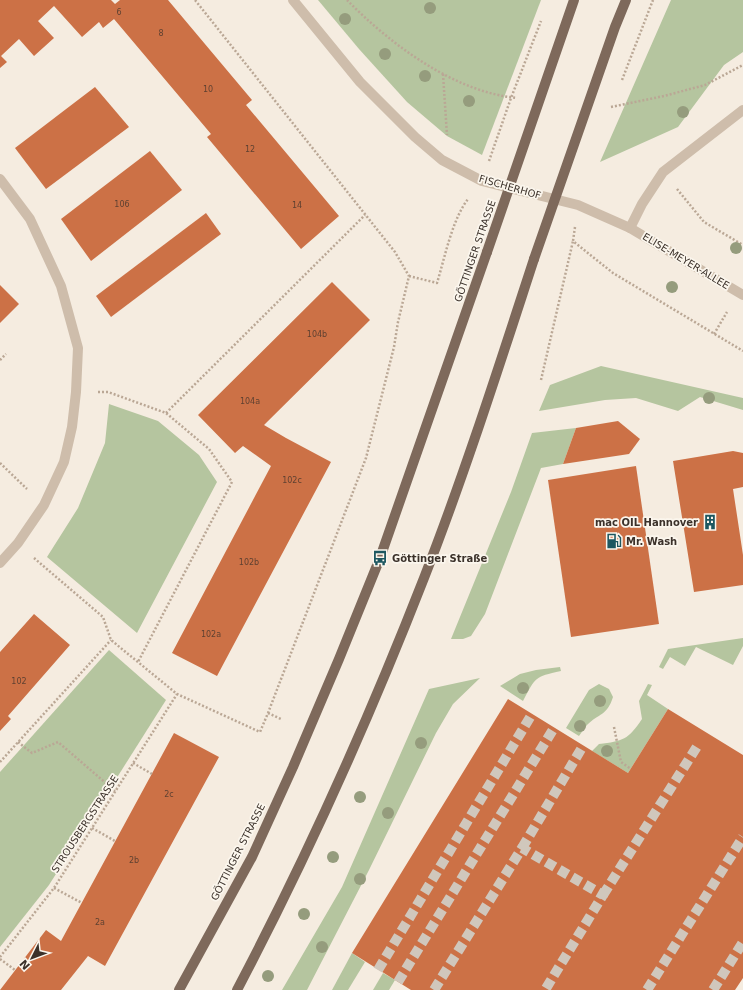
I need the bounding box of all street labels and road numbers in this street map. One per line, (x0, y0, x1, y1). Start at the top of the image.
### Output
street label: FISCHERHOF (478, 173, 542, 201)
street label: GÖTTINGER STRASSE (451, 198, 498, 303)
street label: ELISE-MEYER-ALLEE (641, 231, 731, 291)
street label: STROUSBERGSTRASSE (49, 773, 121, 875)
street label: GÖTTINGER STRASSE (208, 801, 267, 902)

